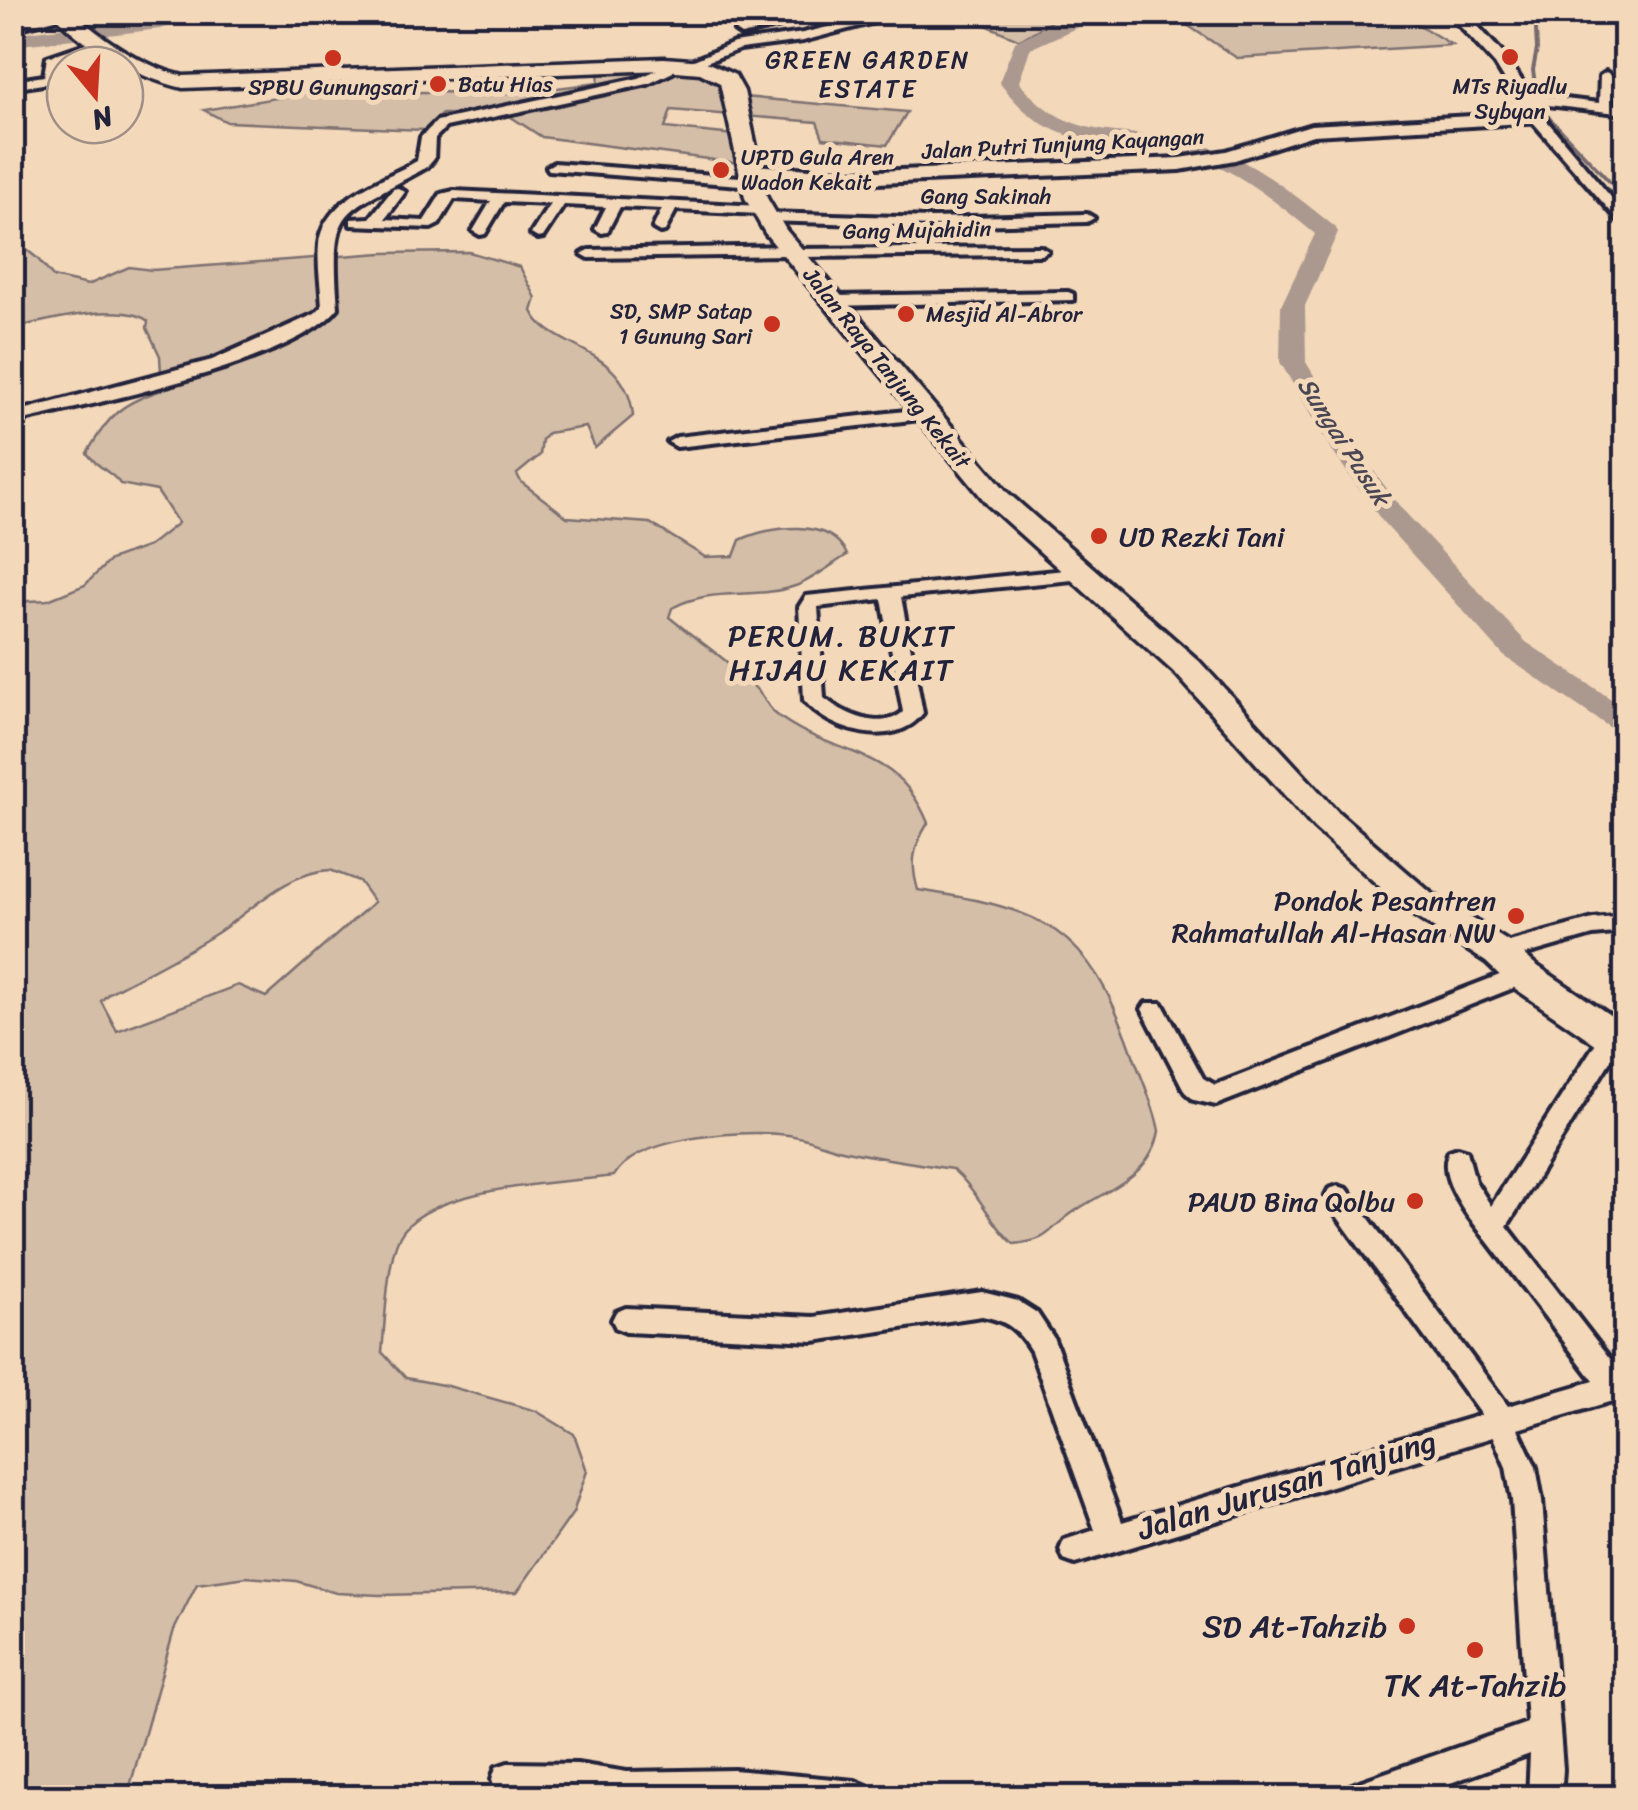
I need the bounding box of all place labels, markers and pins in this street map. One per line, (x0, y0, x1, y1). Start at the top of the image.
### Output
marker: MTs Riyadlu Sybyan (1499, 46, 1521, 68)
marker: SPBU Gunungsari (322, 47, 344, 69)
place label: Batu Hias (458, 65, 554, 104)
place label: MTs Riyadlu Sybyan (1453, 67, 1568, 131)
place label: SPBU Gunungsari (248, 68, 419, 107)
marker: Batu Hias (427, 73, 449, 95)
place label: UPTD Gula Aren Wadon Kekait (741, 138, 894, 202)
marker: UPTD Gula Aren Wadon Kekait (710, 159, 732, 181)
place label: SD, SMP Satap 1 Gunung Sari (610, 292, 753, 356)
place label: Mesjid Al-Abror (926, 295, 1084, 334)
marker: Mesjid Al-Abror (895, 303, 917, 325)
marker: SD, SMP Satap 1 Gunung Sari (761, 313, 783, 335)
place label: UD Rezki Tani (1119, 512, 1286, 561)
marker: UD Rezki Tani (1088, 525, 1110, 547)
place label: Pondok Pesantren Rahmatullah Al-Hasan NW (1172, 876, 1496, 957)
marker: Pondok Pesantren Rahmatullah Al-Hasan NW (1505, 905, 1527, 927)
place label: PAUD Bina Qolbu (1188, 1177, 1395, 1226)
marker: PAUD Bina Qolbu (1404, 1190, 1426, 1212)
place label: SD At-Tahzib (1202, 1598, 1387, 1655)
marker: SD At-Tahzib (1396, 1615, 1418, 1637)
marker: TK At-Tahzib (1464, 1639, 1486, 1661)
place label: TK At-Tahzib (1384, 1657, 1566, 1714)

